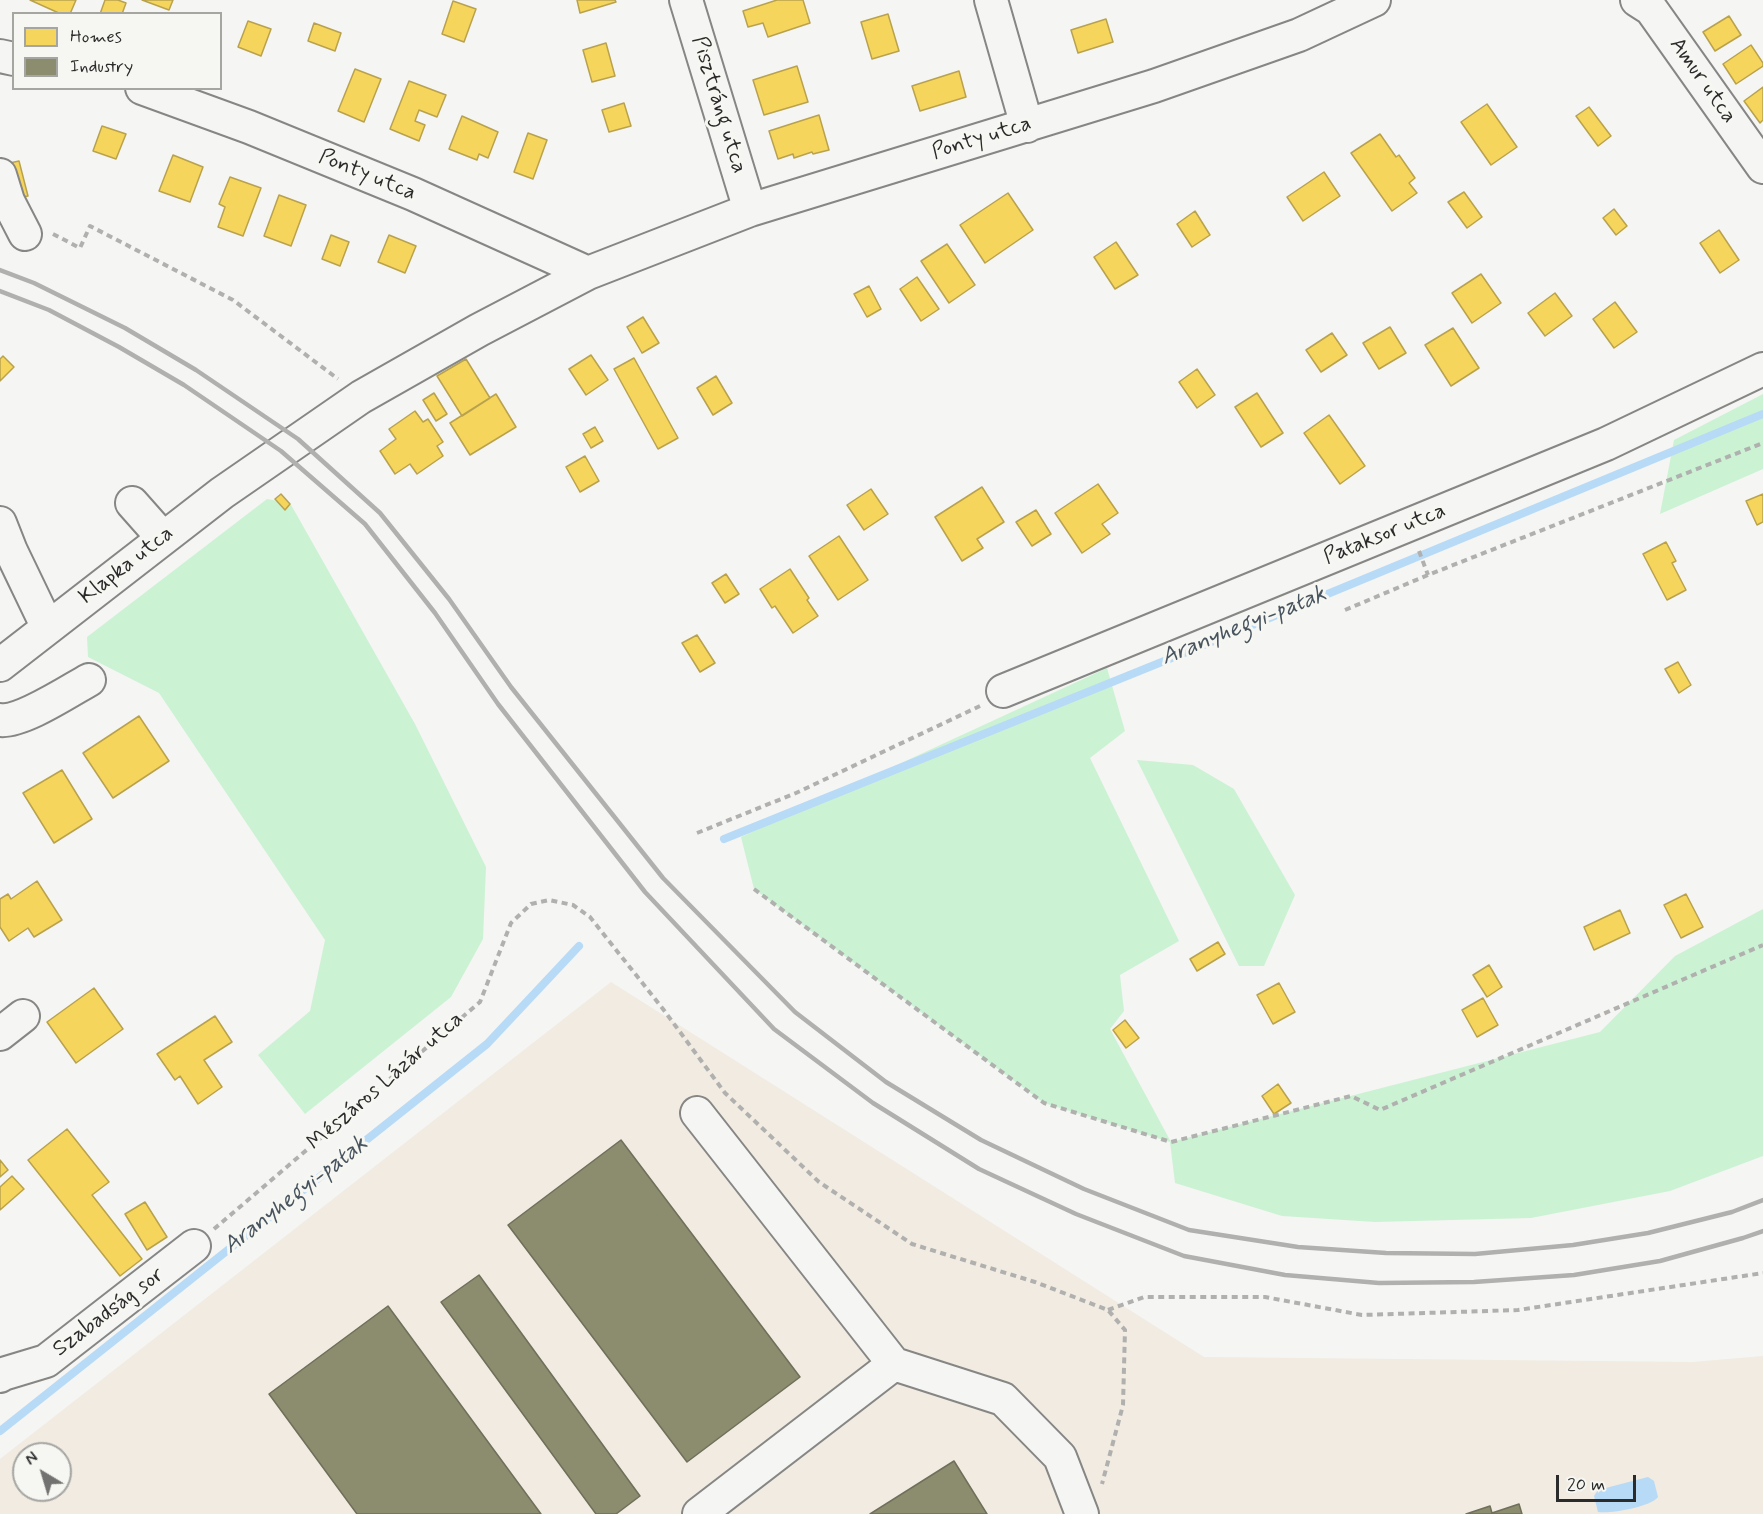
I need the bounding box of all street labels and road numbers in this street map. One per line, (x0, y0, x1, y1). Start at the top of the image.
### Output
street label: Pisztráng utca (685, 33, 751, 177)
street label: Amur utca (1663, 33, 1741, 129)
street label: Ponty utca (929, 111, 1035, 167)
street label: Ponty utca (315, 145, 419, 207)
street label: Pataksor utca (1320, 499, 1450, 571)
street label: Klapka utca (75, 521, 179, 611)
street label: Mészáros Lázár utca (302, 1007, 470, 1157)
street label: Szabadság sor (48, 1263, 170, 1363)

